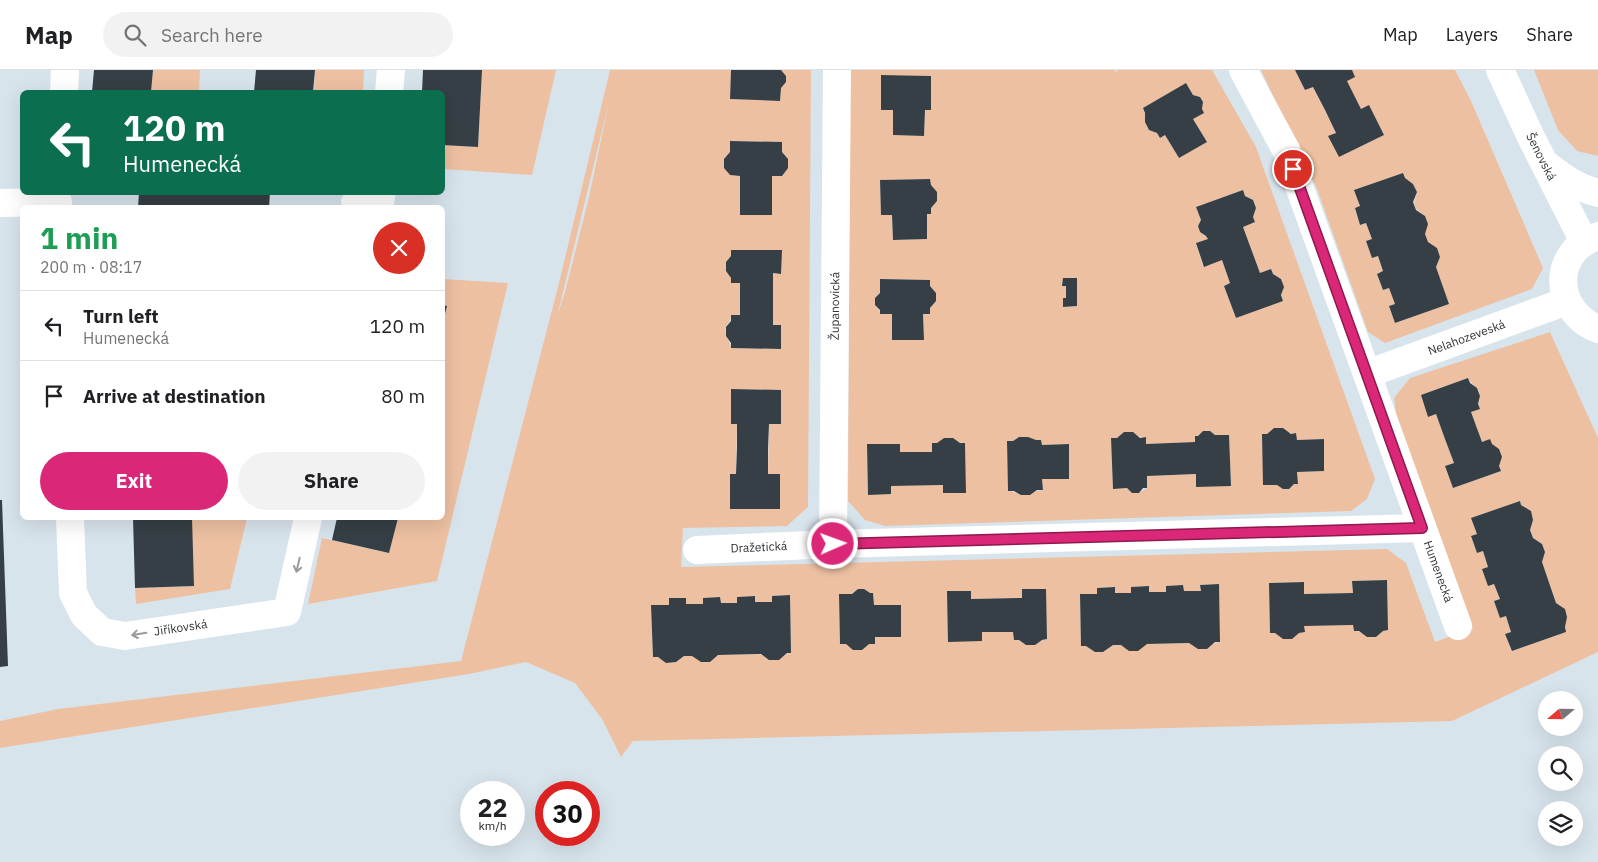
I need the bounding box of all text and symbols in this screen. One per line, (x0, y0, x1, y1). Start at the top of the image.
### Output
search box (103, 12, 453, 57)
text: Map (25, 19, 73, 51)
icon: search (121, 21, 149, 49)
text: Search here (161, 23, 263, 47)
text: Map (1383, 23, 1418, 46)
text: Layers (1446, 23, 1498, 46)
text: Share (1526, 23, 1573, 46)
text: 120 m (123, 105, 226, 151)
icon: left (40, 110, 105, 175)
street label: Šenovská (1523, 130, 1560, 183)
pin (1272, 148, 1314, 190)
text: Humenecká (123, 149, 241, 178)
icon: arrive (1279, 155, 1307, 183)
text: 1 min (40, 218, 118, 257)
button: close (373, 222, 425, 274)
text: 200 m · 08:17 (40, 257, 142, 277)
street label: Županovická (827, 271, 842, 340)
text: Turn left (83, 304, 159, 328)
icon: left (40, 312, 68, 340)
text: 120 m (370, 314, 425, 338)
street label: Nelahozeveská (1426, 316, 1508, 358)
text: Humenecká (83, 328, 169, 348)
icon: arrive (40, 382, 68, 410)
text: Arrive at destination (83, 384, 266, 408)
text: 80 m (381, 384, 425, 408)
button: Exit (40, 452, 228, 510)
button: Share (238, 452, 425, 510)
position arrow (806, 517, 858, 569)
street label: Dražetická (730, 538, 788, 556)
street label: Humenecká (1421, 538, 1457, 605)
one-way arrow (293, 557, 302, 573)
street label: Jiříkovská (153, 616, 209, 639)
one-way arrow (131, 629, 147, 639)
north arrow (1538, 691, 1582, 736)
map controls (1538, 691, 1583, 846)
button: search (1538, 746, 1583, 791)
speed limit sign: 30 (535, 781, 600, 846)
text: 22 (477, 791, 508, 824)
button: layers (1538, 801, 1583, 846)
text: km/h (478, 818, 507, 833)

